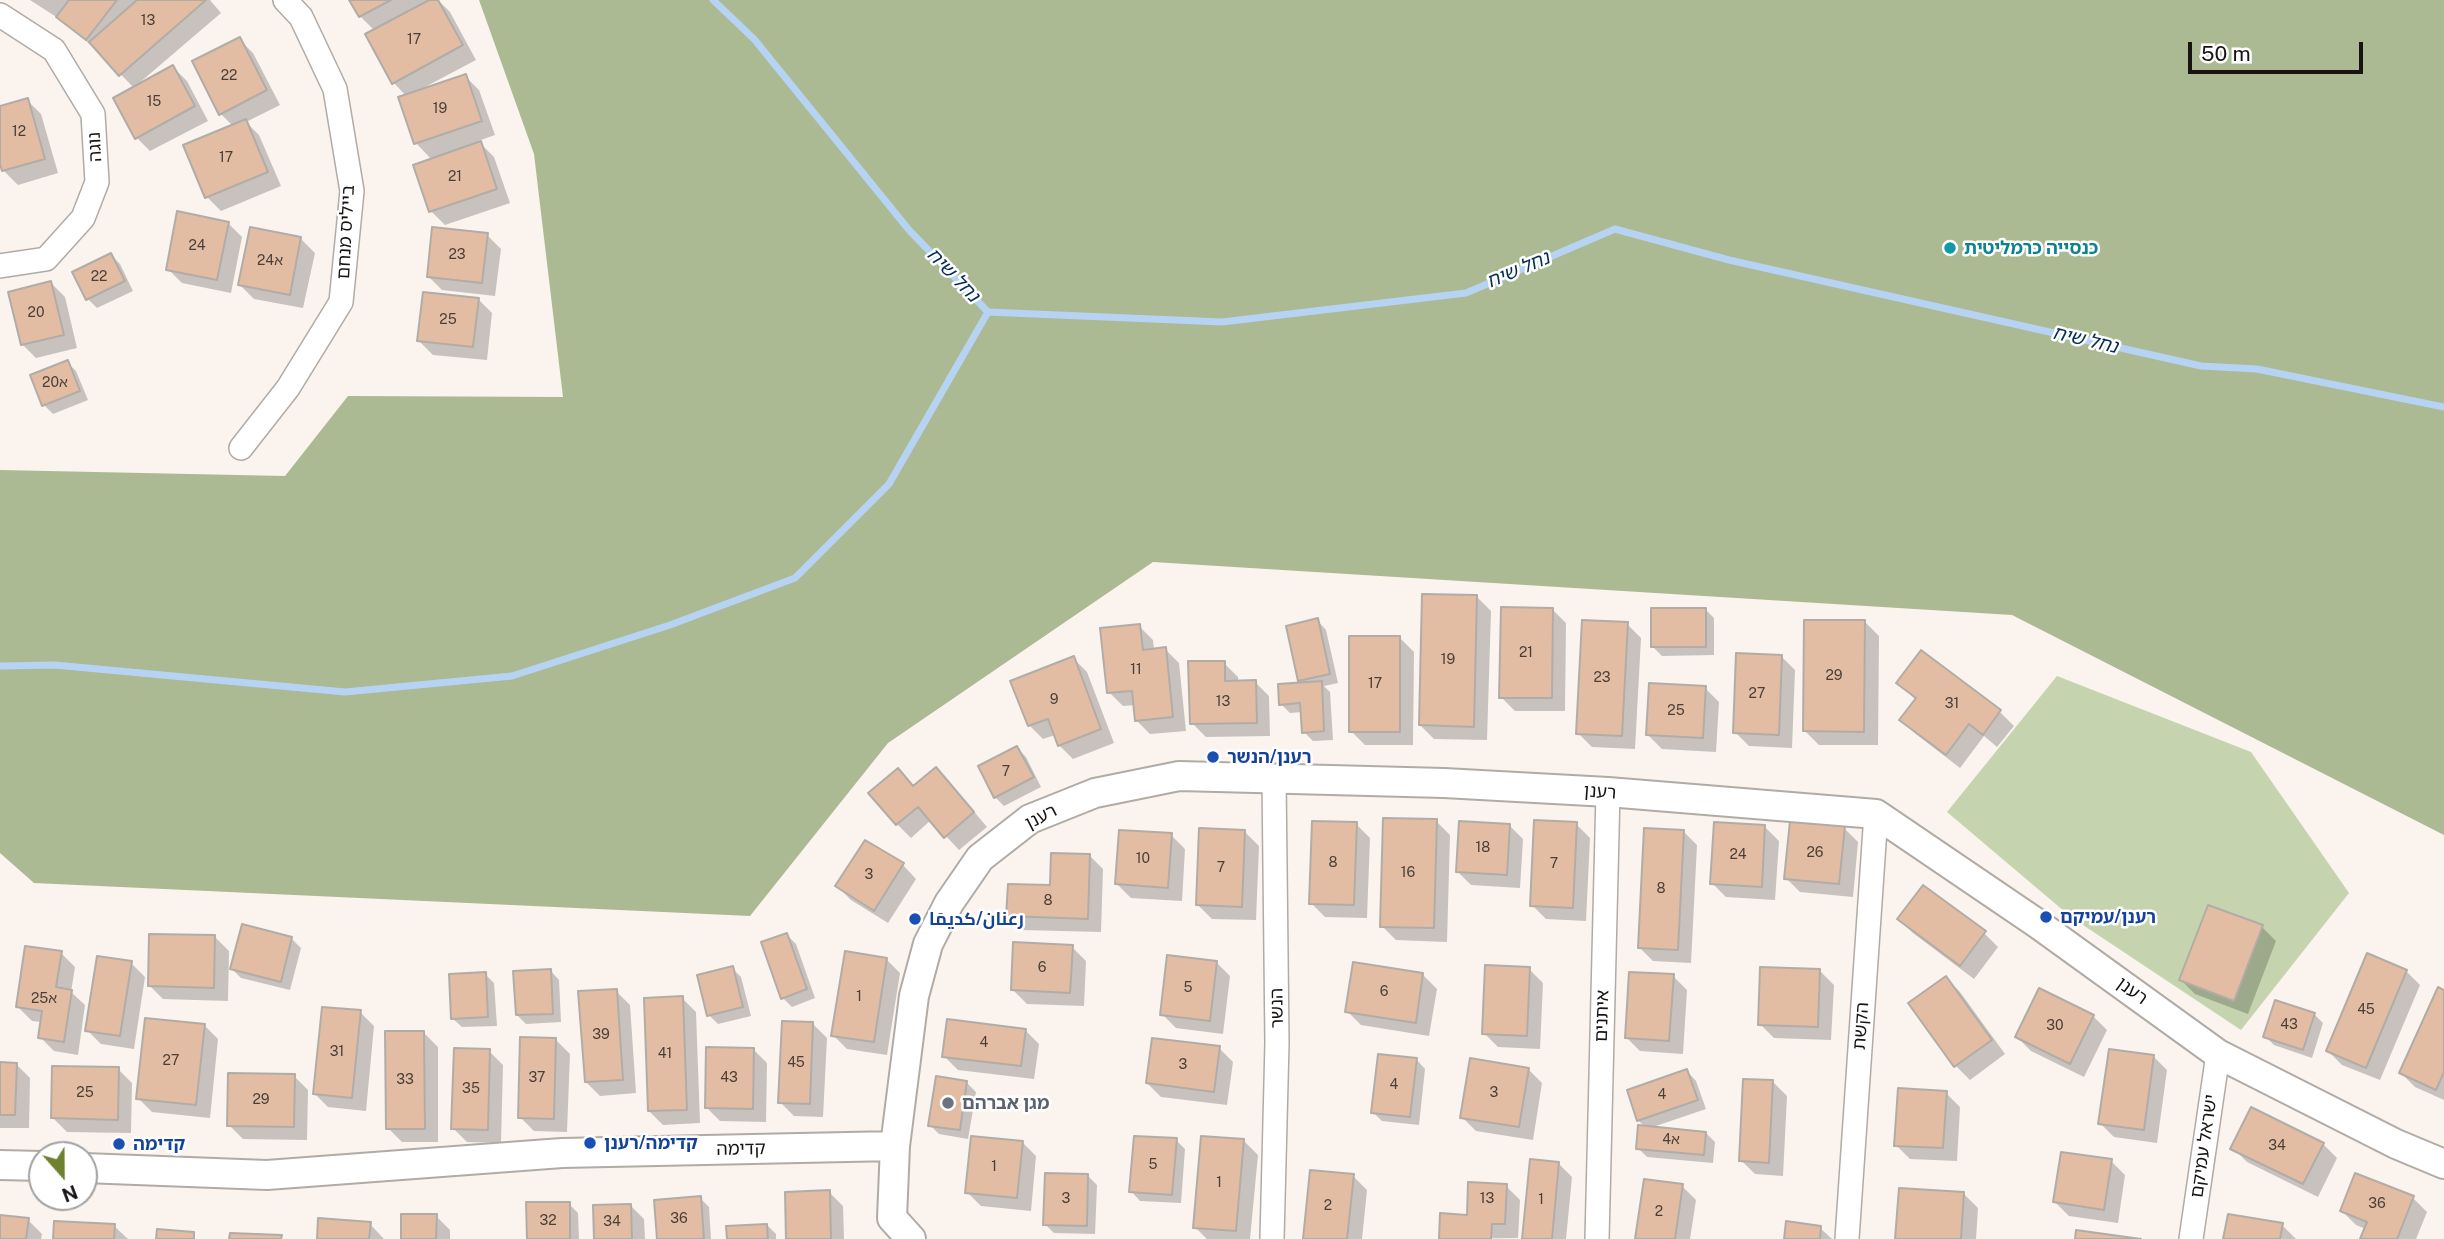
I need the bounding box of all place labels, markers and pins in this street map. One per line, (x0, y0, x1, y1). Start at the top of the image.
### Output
place label: כנסייה כרמליטית (1964, 237, 2098, 259)
marker: כנסייה כרמליטית (1942, 240, 1958, 256)
place label: רענן/הנשר (1227, 746, 1311, 768)
marker: רענן/הנשר (1205, 749, 1221, 765)
place label: רענן/עמיקם (2060, 906, 2156, 928)
place label: رعنان/كديمَا (929, 908, 1024, 930)
marker: רענן/עמיקם (2038, 909, 2054, 925)
marker: رعنان/كديمَا (907, 911, 923, 927)
place label: מגן אברהם (962, 1092, 1049, 1114)
marker: מגן אברהם (940, 1095, 956, 1111)
place label: קדימה/רענן (604, 1132, 698, 1154)
place label: קדימה (133, 1133, 185, 1155)
marker: קדימה/רענן (582, 1135, 598, 1151)
marker: קדימה (111, 1136, 127, 1152)

